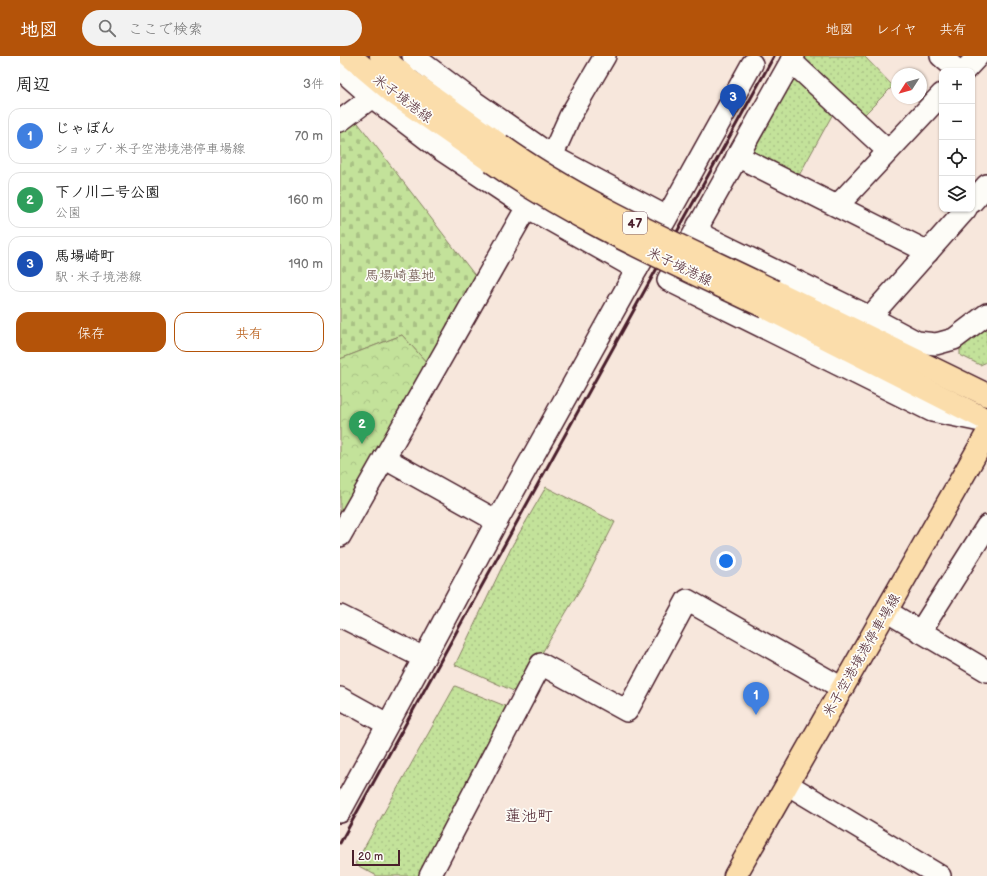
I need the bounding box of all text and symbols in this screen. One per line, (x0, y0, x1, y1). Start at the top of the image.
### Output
search box (82, 10, 362, 46)
icon: search (96, 17, 118, 39)
text: 地図 (20, 19, 58, 42)
text: ここで検索 (128, 20, 203, 39)
text: 地図 (826, 21, 854, 38)
text: レイヤ (876, 21, 917, 38)
text: 共有 (939, 21, 967, 38)
north arrow (891, 68, 927, 104)
map controls (939, 68, 975, 212)
button: + (939, 68, 975, 104)
street label: 米子境港線 (370, 71, 436, 126)
text: 周辺 (16, 75, 50, 95)
text: 3件 (303, 76, 324, 92)
pin: 3 (720, 84, 746, 117)
button: − (939, 104, 975, 140)
text: じゃぼん (55, 119, 115, 138)
text: 1 (27, 128, 33, 144)
text: 70 m (295, 128, 323, 144)
button: locate (939, 140, 975, 176)
text: ショップ · 米子空港境港停車場線 (55, 141, 245, 157)
button: layers (939, 176, 975, 212)
text: 下ノ川二号公園 (55, 183, 160, 202)
text: 2 (26, 192, 34, 208)
text: 160 m (288, 192, 323, 208)
text: 公園 (55, 205, 81, 221)
road number: 47 (623, 212, 647, 234)
street label: 米子境港線 (645, 243, 715, 289)
text: 馬場崎町 (55, 247, 115, 266)
text: 3 (26, 256, 34, 272)
text: 190 m (289, 256, 323, 272)
park label: 馬場崎墓地 (365, 267, 435, 284)
text: 駅 · 米子境港線 (55, 269, 141, 285)
button: 保存 (16, 312, 166, 352)
button: 共有 (174, 312, 324, 352)
pin: 2 (349, 411, 375, 444)
your location (716, 551, 736, 571)
street label: 米子空港境港停車場線 (819, 590, 904, 720)
pin: 1 (743, 682, 769, 715)
district label: 蓮池町 (505, 807, 553, 826)
scale bar (352, 848, 400, 867)
text: 20 m (358, 850, 383, 863)

